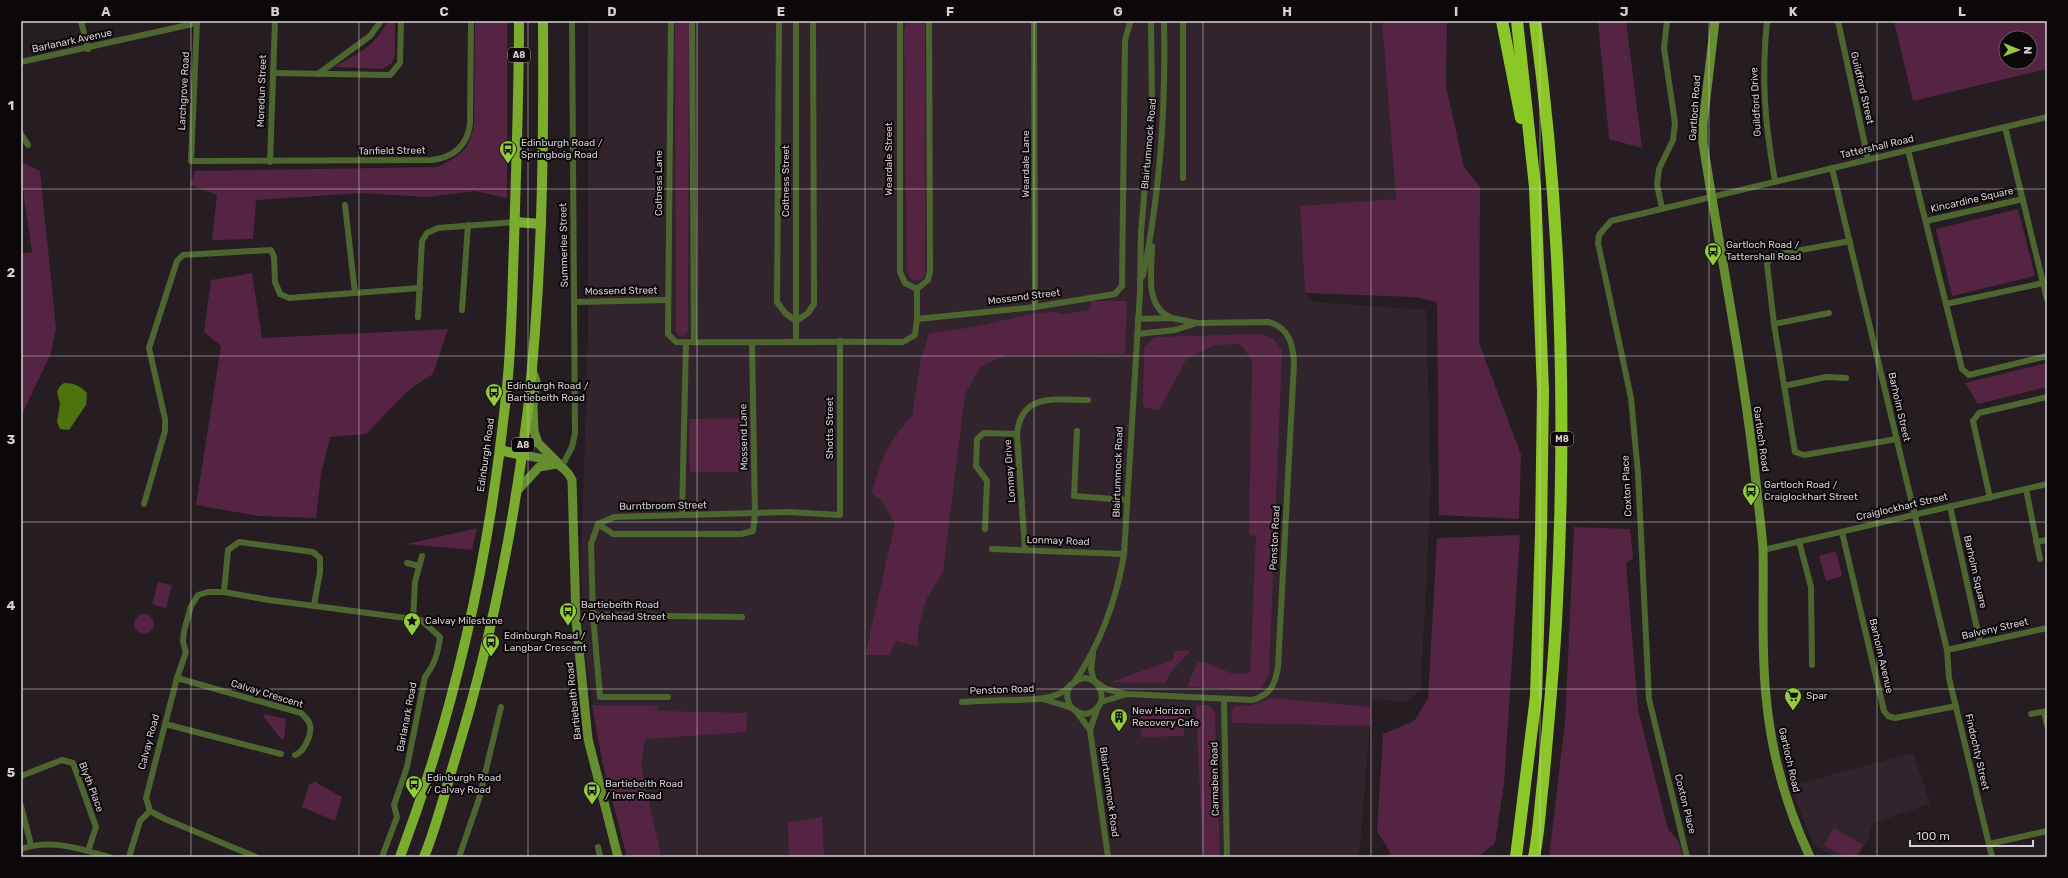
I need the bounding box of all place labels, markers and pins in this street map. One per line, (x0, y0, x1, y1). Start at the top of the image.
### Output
place label: Edinburgh Road / Springboig Road (521, 137, 603, 161)
bus stop icon: Edinburgh Road / Springboig Road (498, 139, 518, 164)
place label: Gartloch Road / Tattershall Road (1726, 239, 1801, 263)
bus stop icon: Gartloch Road / Tattershall Road (1703, 241, 1723, 266)
place label: Edinburgh Road / Bartiebeith Road (507, 380, 589, 404)
bus stop icon: Edinburgh Road / Bartiebeith Road (484, 382, 504, 407)
place label: Gartloch Road / Craiglockhart Street (1764, 479, 1858, 503)
bus stop icon: Gartloch Road / Craiglockhart Street (1741, 481, 1761, 506)
place label: Bartiebeith Road / Dykehead Street (581, 599, 666, 623)
bus stop icon: Bartiebeith Road / Dykehead Street (558, 601, 578, 626)
place icon: Calvay Milestone (402, 611, 422, 636)
place label: Calvay Milestone (425, 615, 503, 627)
place label: Edinburgh Road / Langbar Crescent (504, 630, 587, 654)
bus stop icon: Edinburgh Road / Langbar Crescent (481, 632, 501, 657)
supermarket icon: Spar (1783, 686, 1803, 711)
place label: Spar (1806, 690, 1828, 702)
place label: New Horizon Recovery Cafe (1132, 705, 1200, 729)
building icon: New Horizon Recovery Cafe (1109, 707, 1129, 732)
place label: Edinburgh Road / Calvay Road (427, 772, 501, 796)
bus stop icon: Edinburgh Road / Calvay Road (404, 774, 424, 799)
place label: Bartiebeith Road / Inver Road (605, 778, 683, 802)
bus stop icon: Bartiebeith Road / Inver Road (582, 780, 602, 805)

